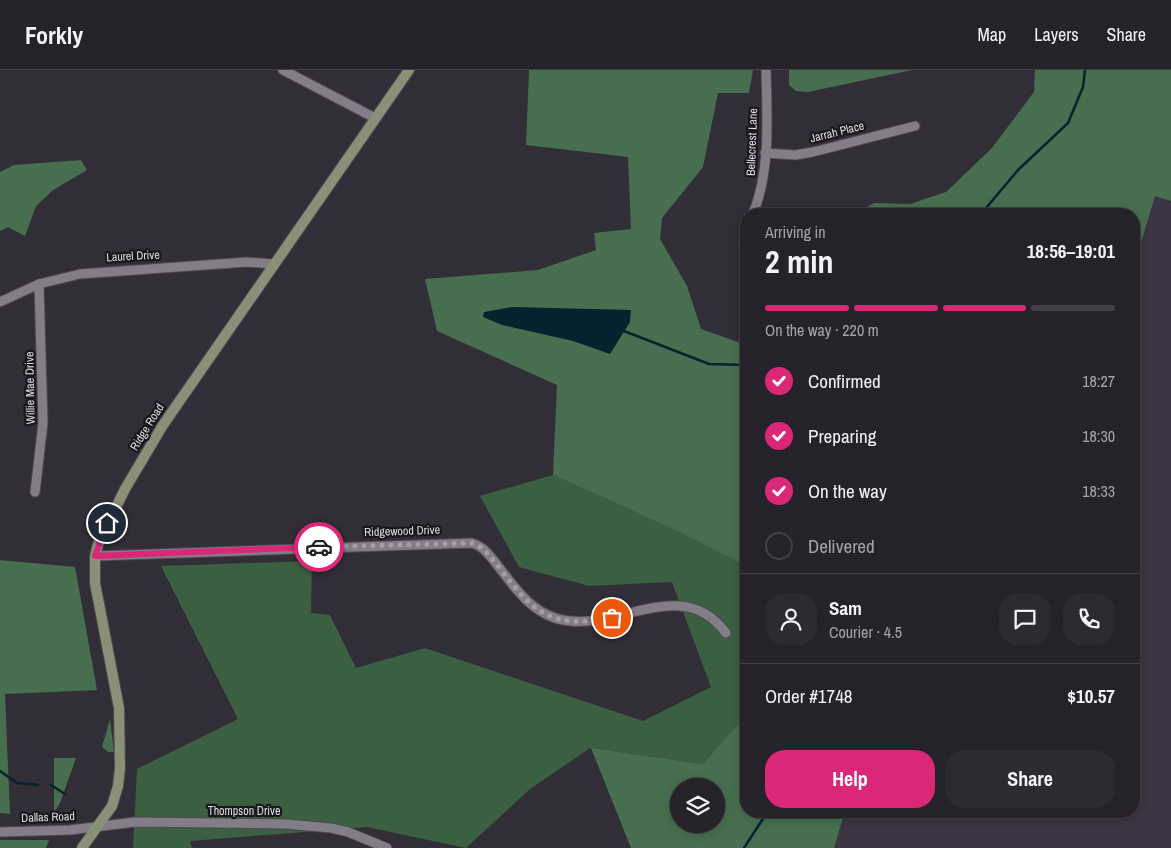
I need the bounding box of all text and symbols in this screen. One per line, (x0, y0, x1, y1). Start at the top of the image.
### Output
text: Forkly (25, 19, 83, 51)
text: Map (978, 22, 1006, 47)
text: Layers (1034, 22, 1079, 47)
text: Share (1107, 22, 1146, 47)
street label: Bellecrest Lane (743, 108, 761, 176)
street label: Jarrah Place (808, 118, 866, 146)
text: Arriving in (765, 221, 826, 243)
text: 18:56–19:01 (1027, 238, 1115, 264)
text: 2 min (765, 240, 834, 283)
street label: Laurel Drive (106, 247, 160, 265)
text: On the way · 220 m (765, 319, 879, 341)
street label: Willie Mae Drive (21, 351, 39, 425)
icon: check (765, 367, 793, 395)
text: Confirmed (808, 368, 881, 394)
text: 18:27 (1082, 370, 1115, 392)
street label: Ridge Road (126, 400, 168, 454)
icon: check (765, 422, 793, 450)
text: Preparing (808, 423, 876, 449)
text: 18:30 (1082, 425, 1115, 447)
icon: check (765, 477, 793, 505)
text: On the way (808, 478, 887, 504)
text: 18:33 (1082, 480, 1115, 502)
pin (86, 502, 128, 544)
icon: home (93, 509, 121, 537)
courier (294, 522, 344, 572)
street label: Ridgewood Drive (364, 522, 440, 540)
icon: car (305, 533, 333, 561)
text: Delivered (808, 533, 875, 559)
button: person (765, 593, 817, 645)
button: chat (999, 593, 1051, 645)
button: phone (1063, 593, 1115, 645)
text: Sam (829, 595, 862, 621)
pin (591, 597, 633, 639)
icon: bag (598, 604, 626, 632)
text: Courier · 4.5 (829, 621, 902, 643)
text: Order #1748 (765, 683, 852, 709)
text: $10.57 (1067, 683, 1115, 709)
button: Help (765, 750, 935, 808)
button: Share (945, 750, 1115, 808)
map controls (670, 778, 725, 833)
button: layers (670, 778, 725, 833)
street label: Thompson Drive (208, 803, 280, 819)
street label: Dallas Road (21, 808, 75, 826)

